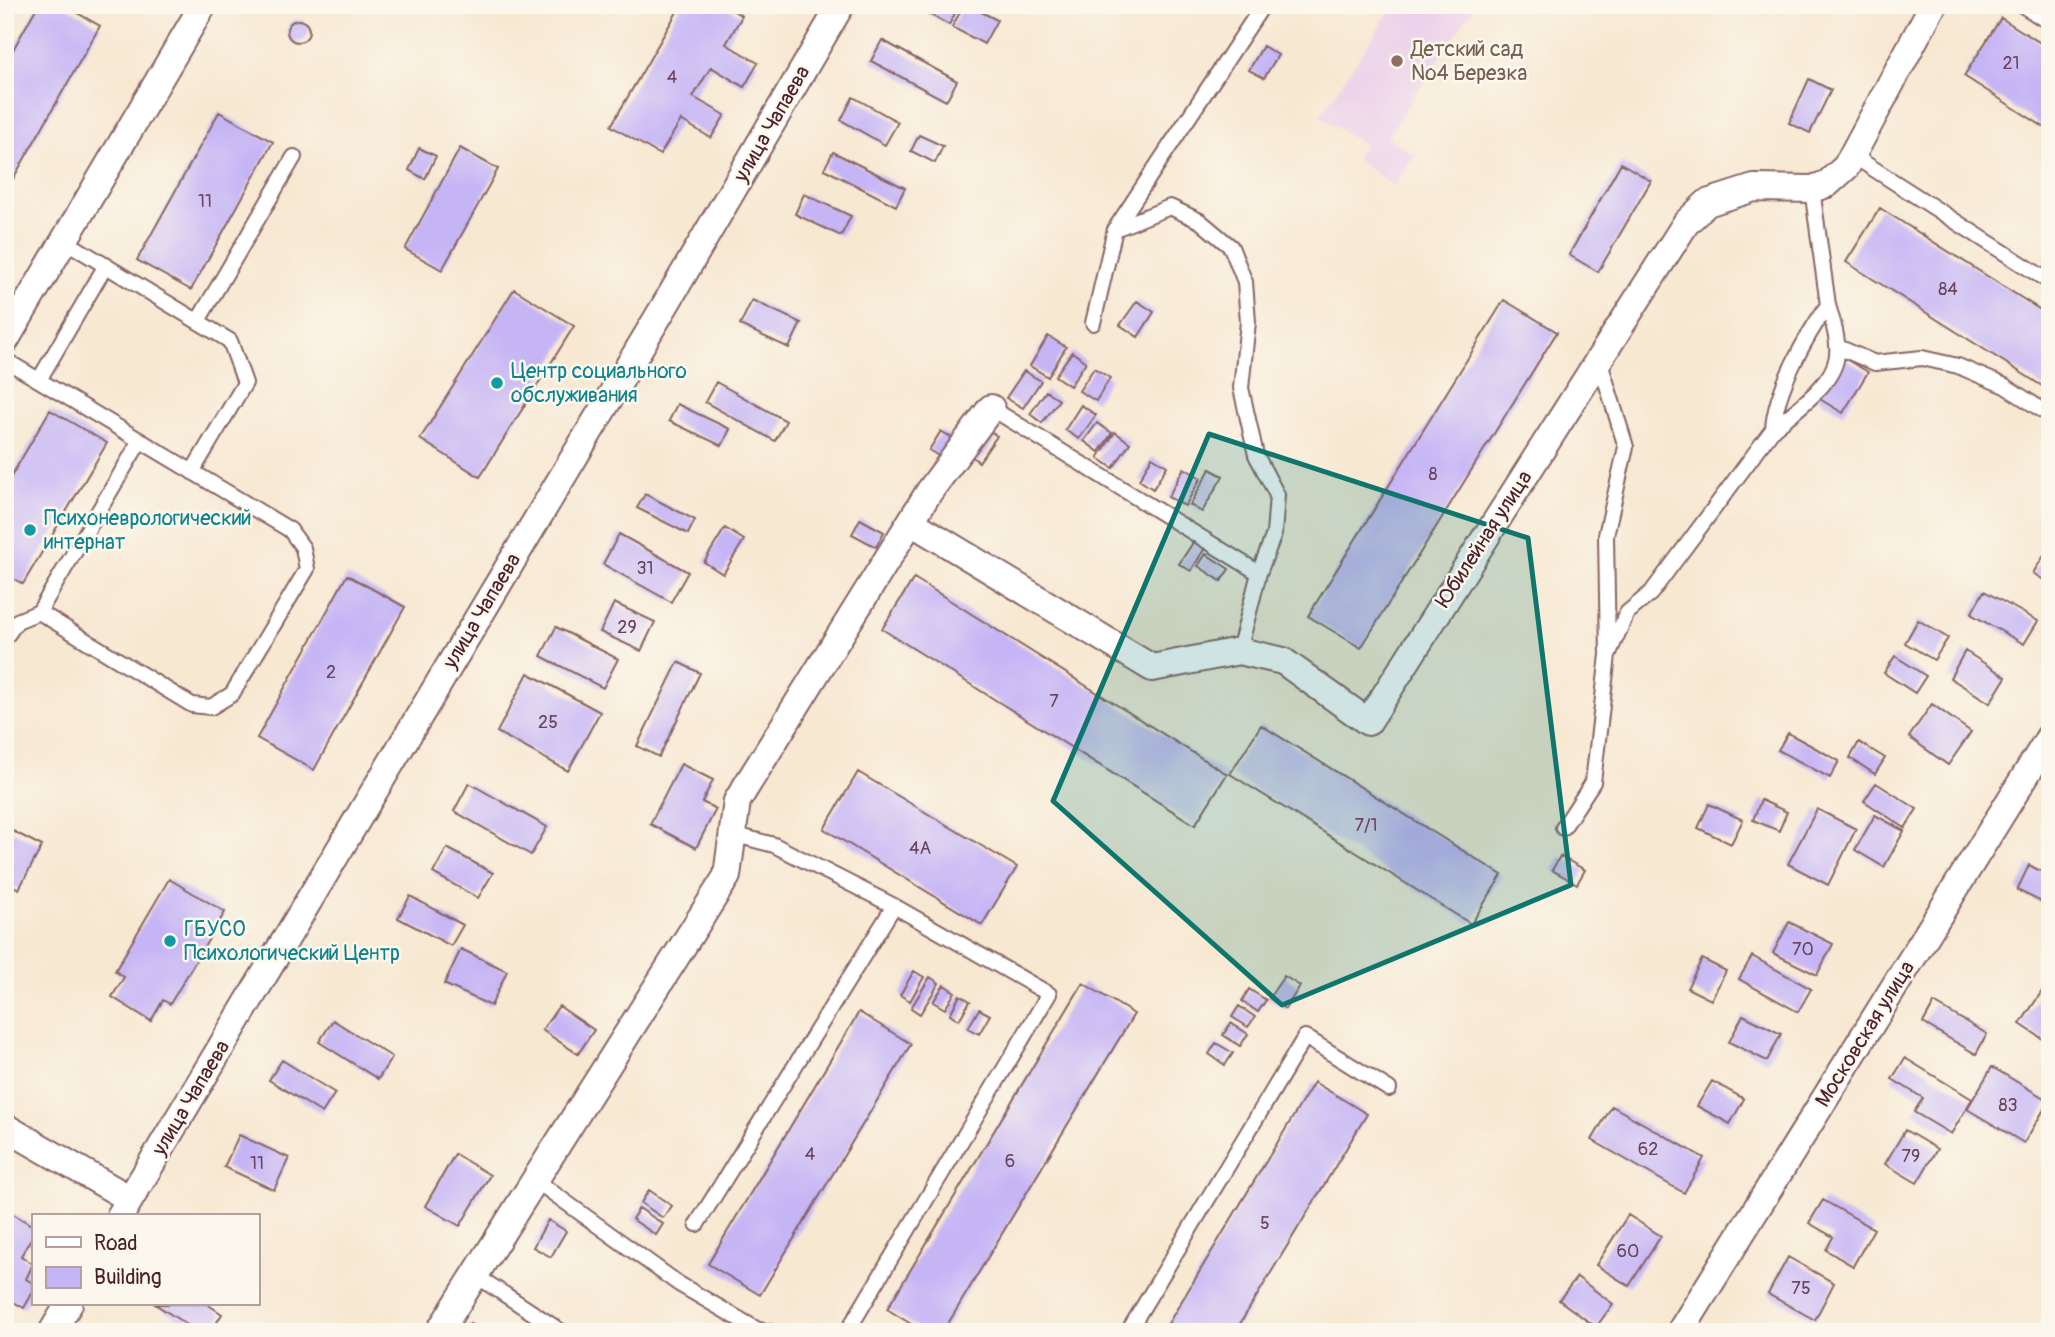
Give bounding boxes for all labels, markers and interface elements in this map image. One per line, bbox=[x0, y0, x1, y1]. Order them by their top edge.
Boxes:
place label: Детский сад №4 Березка bbox=[1410, 36, 1527, 87]
house number: 21 bbox=[2002, 52, 2020, 75]
marker: Детский сад №4 Березка bbox=[1389, 53, 1405, 69]
street label: улица Чапаева bbox=[727, 61, 816, 188]
house number: 4 bbox=[667, 66, 678, 89]
house number: 11 bbox=[198, 190, 212, 213]
house number: 84 bbox=[1938, 278, 1958, 301]
place label: Центр социального обслуживания bbox=[511, 358, 687, 409]
marker: Центр социального обслуживания bbox=[489, 375, 505, 391]
house number: 8 bbox=[1428, 463, 1438, 486]
street label: Юбилейная улица bbox=[1430, 465, 1538, 613]
place label: Психоневрологический интернат bbox=[44, 505, 251, 556]
marker: Психоневрологический интернат bbox=[22, 522, 38, 538]
street label: улица Чапаева bbox=[436, 548, 527, 675]
house number: 31 bbox=[636, 557, 654, 580]
house number: 29 bbox=[617, 616, 637, 639]
house number: 2 bbox=[326, 661, 336, 684]
house number: 7 bbox=[1049, 690, 1059, 713]
house number: 25 bbox=[538, 711, 558, 734]
house number: 7/1 bbox=[1354, 814, 1378, 837]
house number: 4А bbox=[909, 837, 931, 860]
place label: ГБУСО Психологический Центр bbox=[184, 916, 400, 967]
marker: ГБУСО Психологический Центр bbox=[162, 933, 178, 949]
house number: 70 bbox=[1792, 938, 1814, 961]
street label: Московская улица bbox=[1809, 956, 1921, 1112]
street label: улица Чапаева bbox=[145, 1035, 236, 1162]
house number: 83 bbox=[1998, 1094, 2018, 1117]
house number: 62 bbox=[1638, 1138, 1658, 1161]
house number: 4 bbox=[805, 1143, 816, 1166]
house number: 79 bbox=[1902, 1145, 1920, 1168]
house number: 6 bbox=[1005, 1150, 1015, 1173]
house number: 11 bbox=[250, 1152, 264, 1175]
house number: 5 bbox=[1260, 1212, 1270, 1235]
legend bbox=[32, 1214, 259, 1306]
text: Road bbox=[94, 1230, 138, 1257]
house number: 60 bbox=[1617, 1240, 1639, 1263]
text: Building bbox=[94, 1264, 161, 1291]
house number: 75 bbox=[1791, 1277, 1811, 1300]

